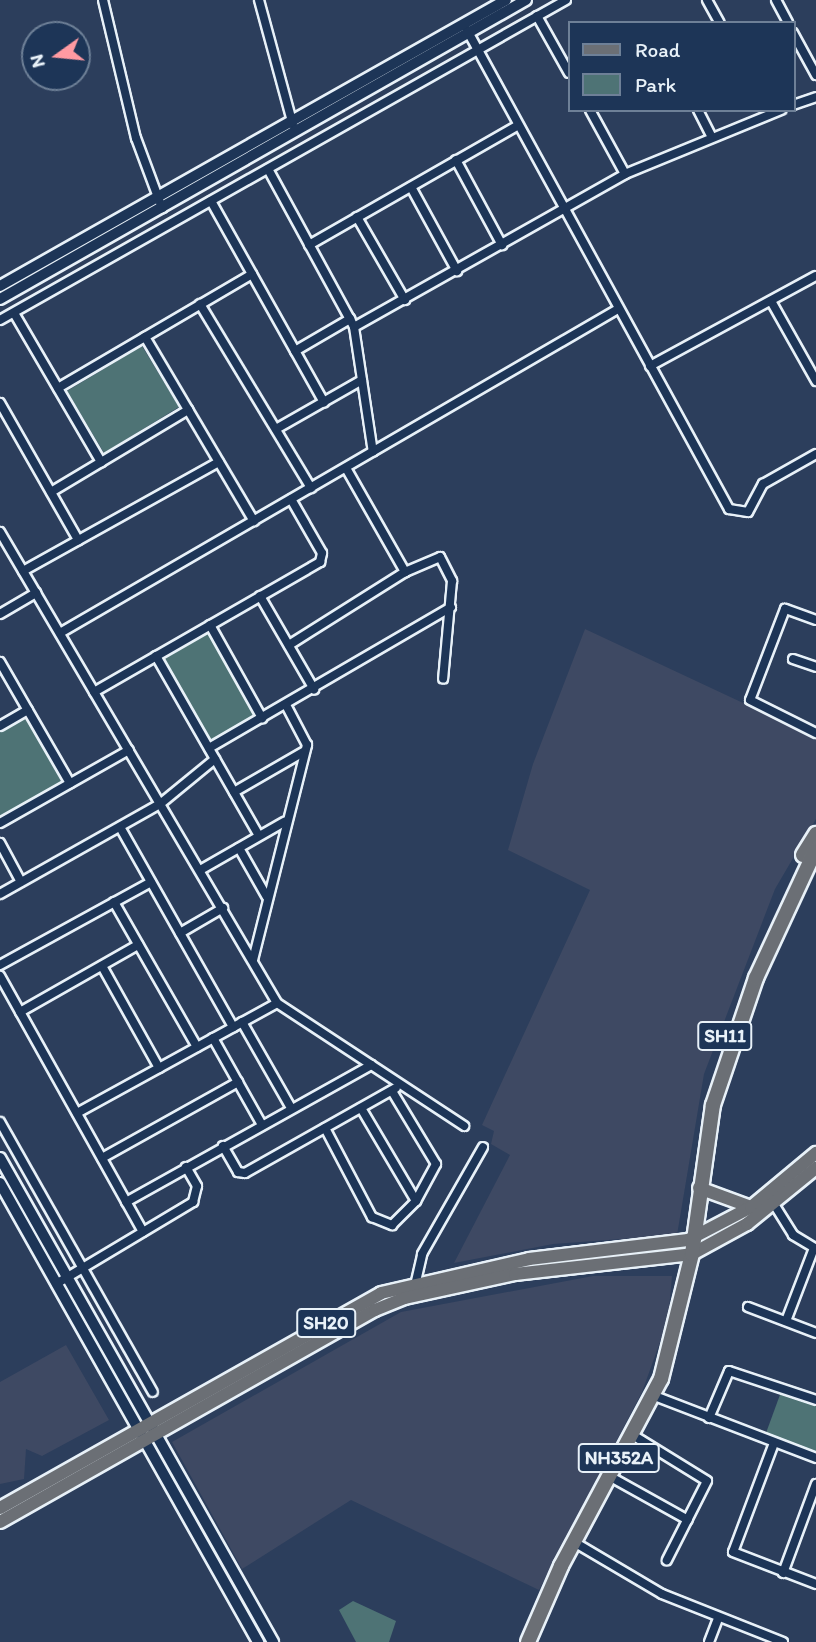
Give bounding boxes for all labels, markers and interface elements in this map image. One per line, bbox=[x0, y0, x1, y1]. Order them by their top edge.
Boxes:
north arrow bbox=[21, 21, 91, 91]
legend bbox=[568, 21, 795, 112]
text: Road bbox=[635, 37, 680, 62]
text: N bbox=[24, 52, 50, 70]
text: Park bbox=[635, 72, 676, 97]
road number: SH11 bbox=[697, 1020, 753, 1052]
road number: SH20 bbox=[294, 1308, 358, 1338]
road number: NH352A bbox=[577, 1442, 661, 1474]

